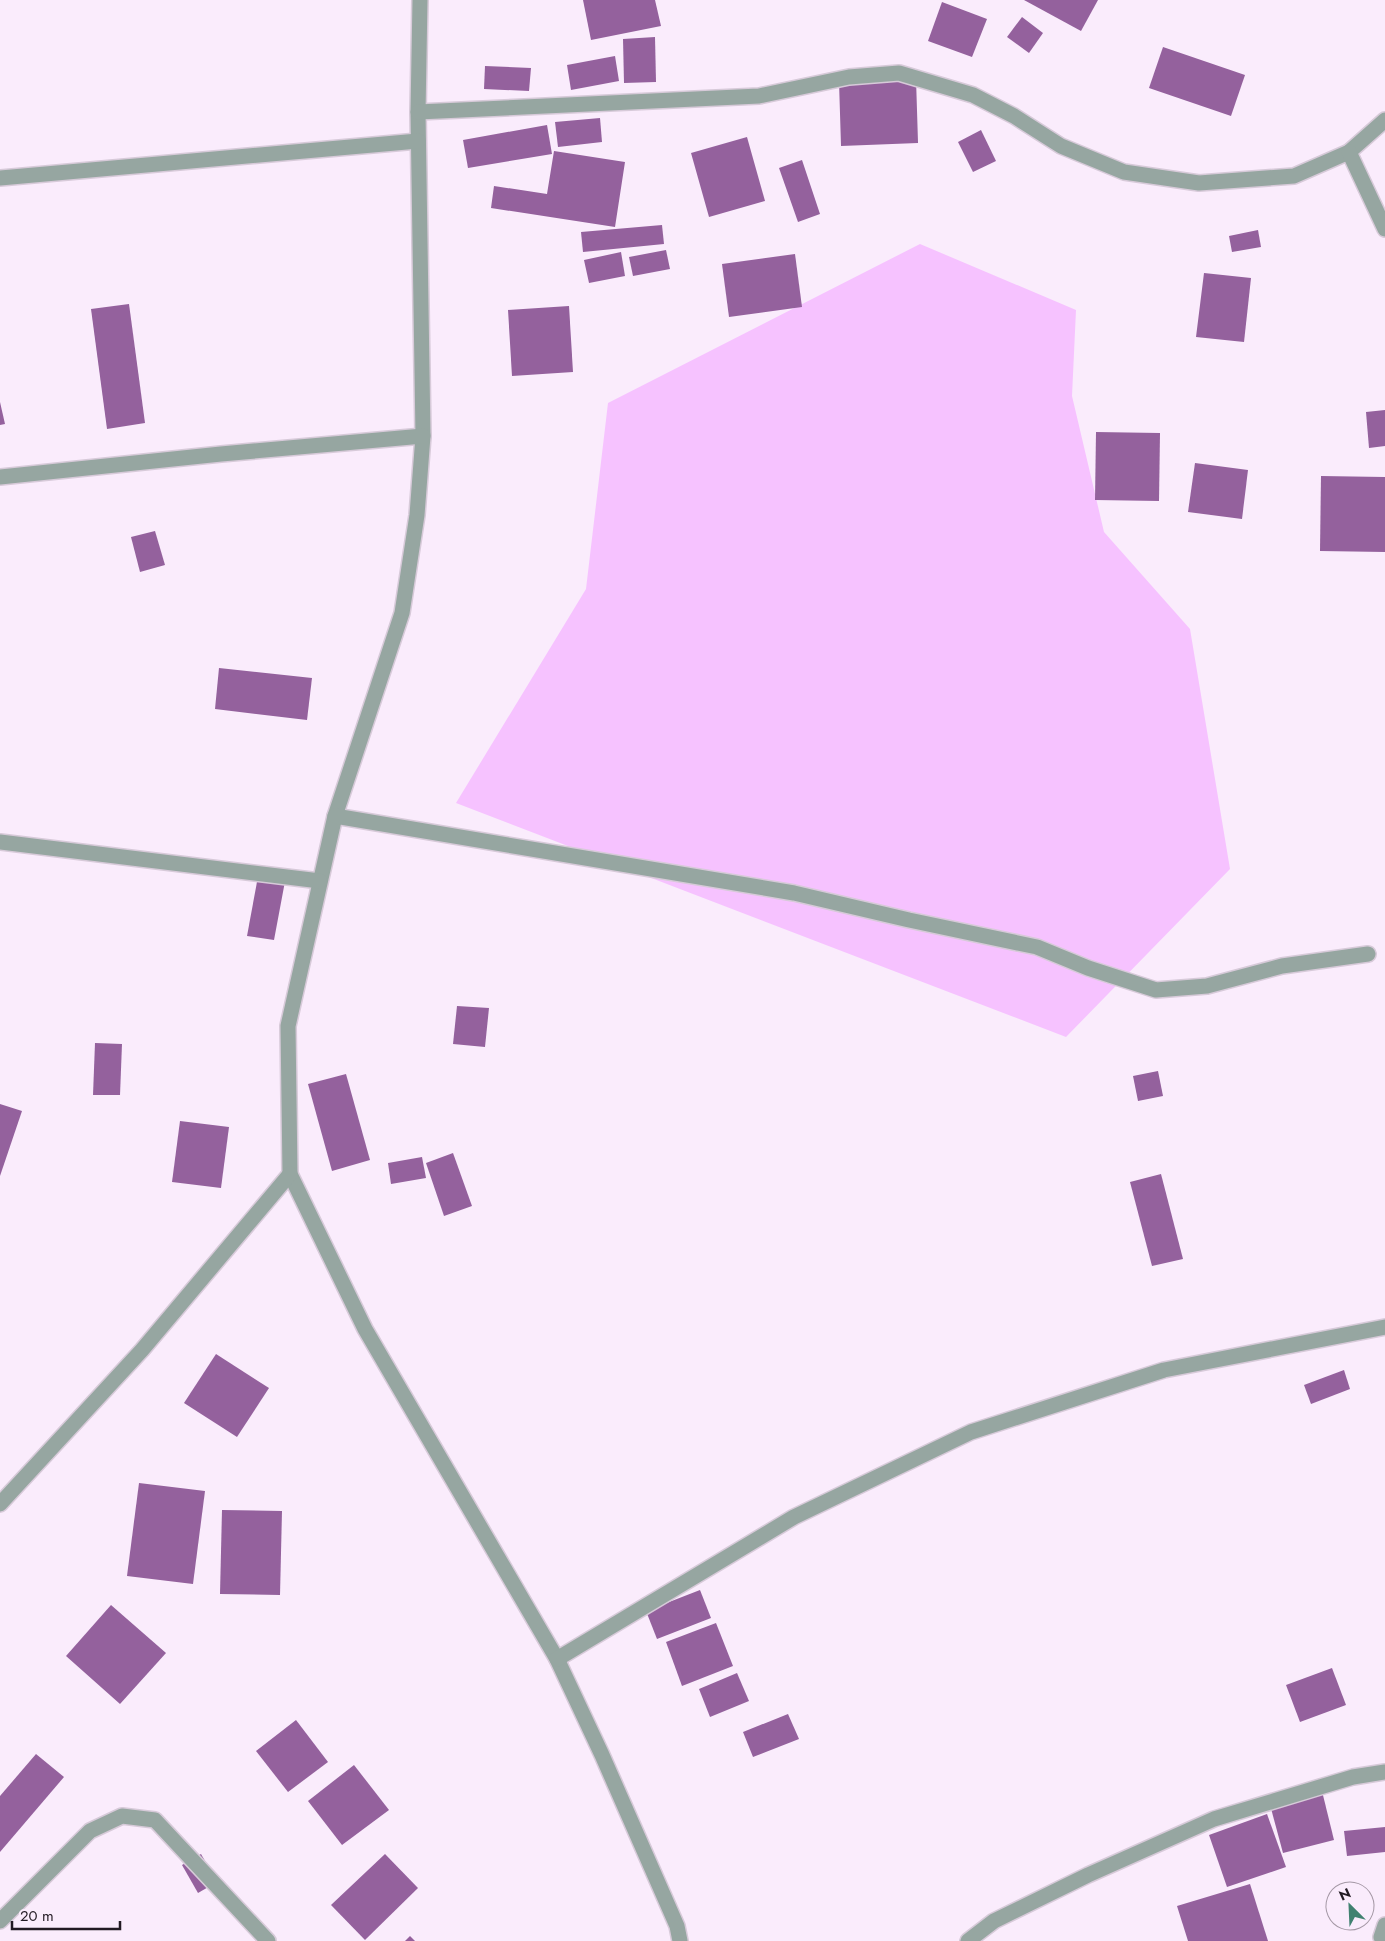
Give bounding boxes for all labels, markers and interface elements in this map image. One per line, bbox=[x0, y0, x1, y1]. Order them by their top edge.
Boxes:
north arrow bbox=[1325, 1881, 1375, 1931]
text: N bbox=[1336, 1883, 1354, 1906]
scale bar bbox=[12, 1898, 120, 1930]
text: 20 m bbox=[20, 1905, 54, 1927]

